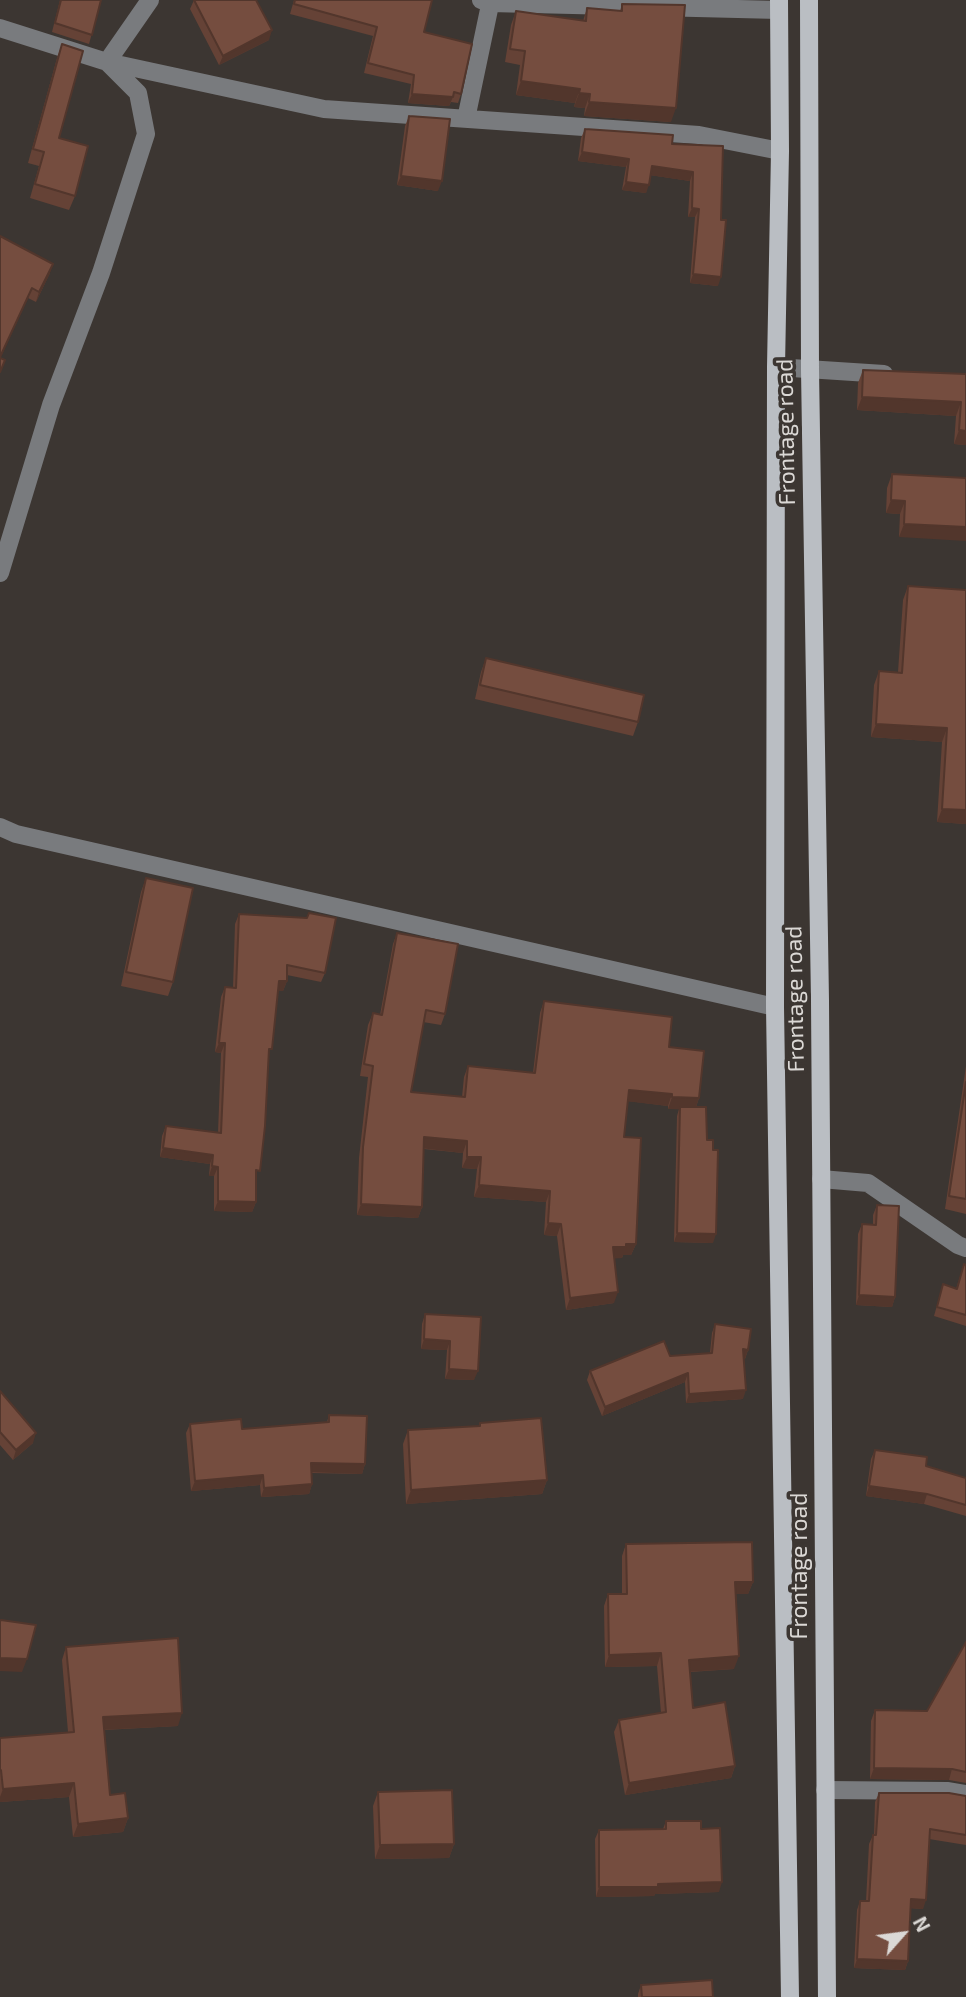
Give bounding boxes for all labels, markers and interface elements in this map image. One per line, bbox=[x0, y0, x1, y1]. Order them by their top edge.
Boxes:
street label: Frontage road bbox=[771, 358, 801, 506]
street label: Frontage road bbox=[780, 925, 810, 1073]
street label: Frontage road bbox=[785, 1493, 813, 1639]
north arrow bbox=[868, 1899, 938, 1969]
text: N bbox=[909, 1912, 935, 1935]

